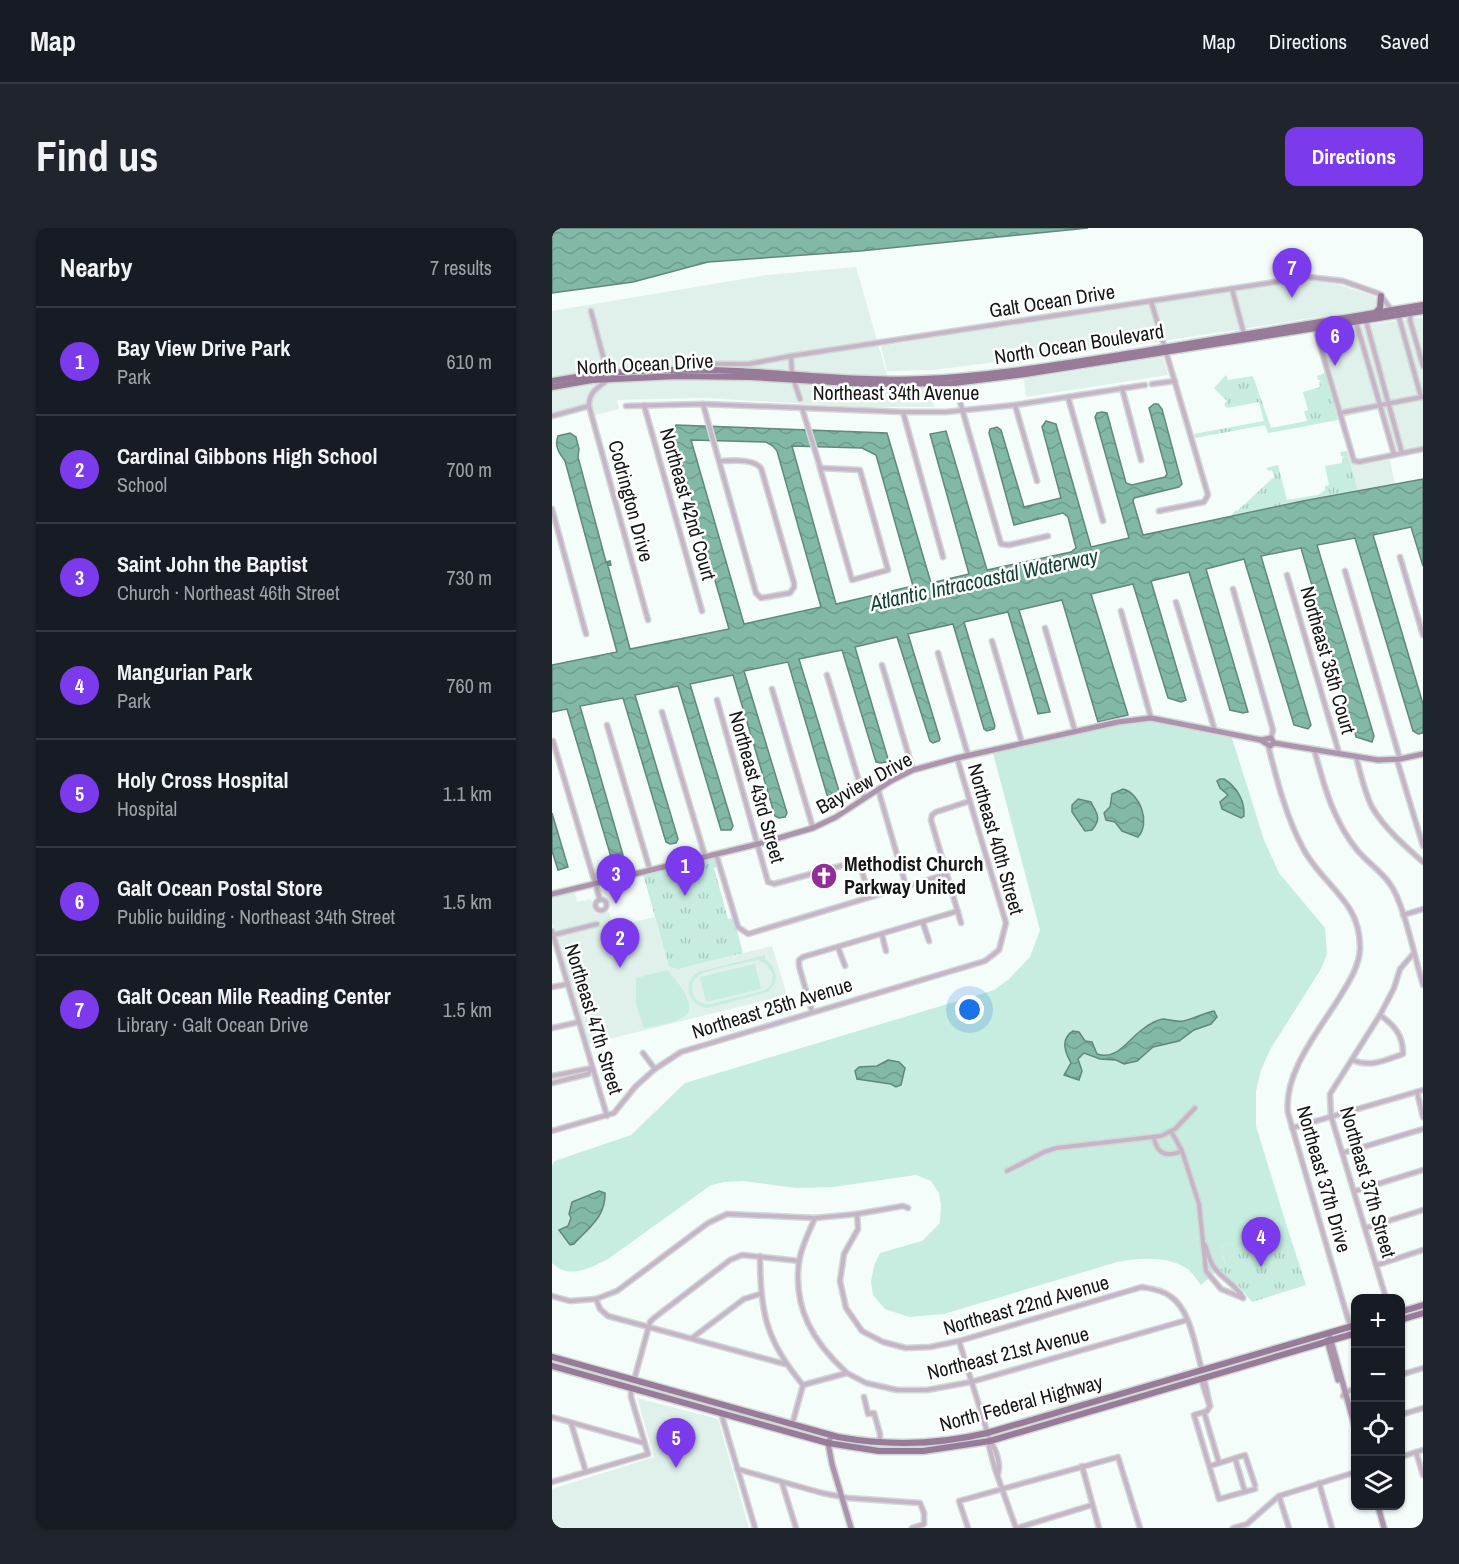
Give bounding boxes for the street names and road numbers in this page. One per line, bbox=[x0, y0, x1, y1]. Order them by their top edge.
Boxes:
street label: Galt Ocean Drive bbox=[987, 277, 1117, 324]
street label: North Ocean Boulevard bbox=[992, 317, 1166, 370]
street label: North Ocean Drive bbox=[576, 346, 714, 381]
street label: Northeast 34th Avenue bbox=[813, 379, 979, 406]
street label: Northeast 42nd Court bbox=[654, 425, 723, 583]
street label: Codrington Drive bbox=[602, 437, 661, 565]
street label: Northeast 35th Court bbox=[1295, 583, 1363, 737]
street label: Northeast 43rd Street bbox=[723, 708, 792, 866]
street label: Bayview Drive bbox=[811, 745, 917, 820]
street label: Northeast 40th Street bbox=[962, 760, 1031, 918]
street label: Northeast 47th Street bbox=[559, 940, 630, 1098]
street label: Northeast 25th Avenue bbox=[688, 970, 855, 1045]
street label: Northeast 37th Drive bbox=[1291, 1102, 1358, 1255]
street label: Northeast 37th Street bbox=[1334, 1103, 1403, 1261]
street label: Northeast 22nd Avenue bbox=[940, 1268, 1112, 1341]
street label: Northeast 21st Avenue bbox=[924, 1319, 1092, 1386]
street label: North Federal Highway bbox=[936, 1368, 1106, 1437]

